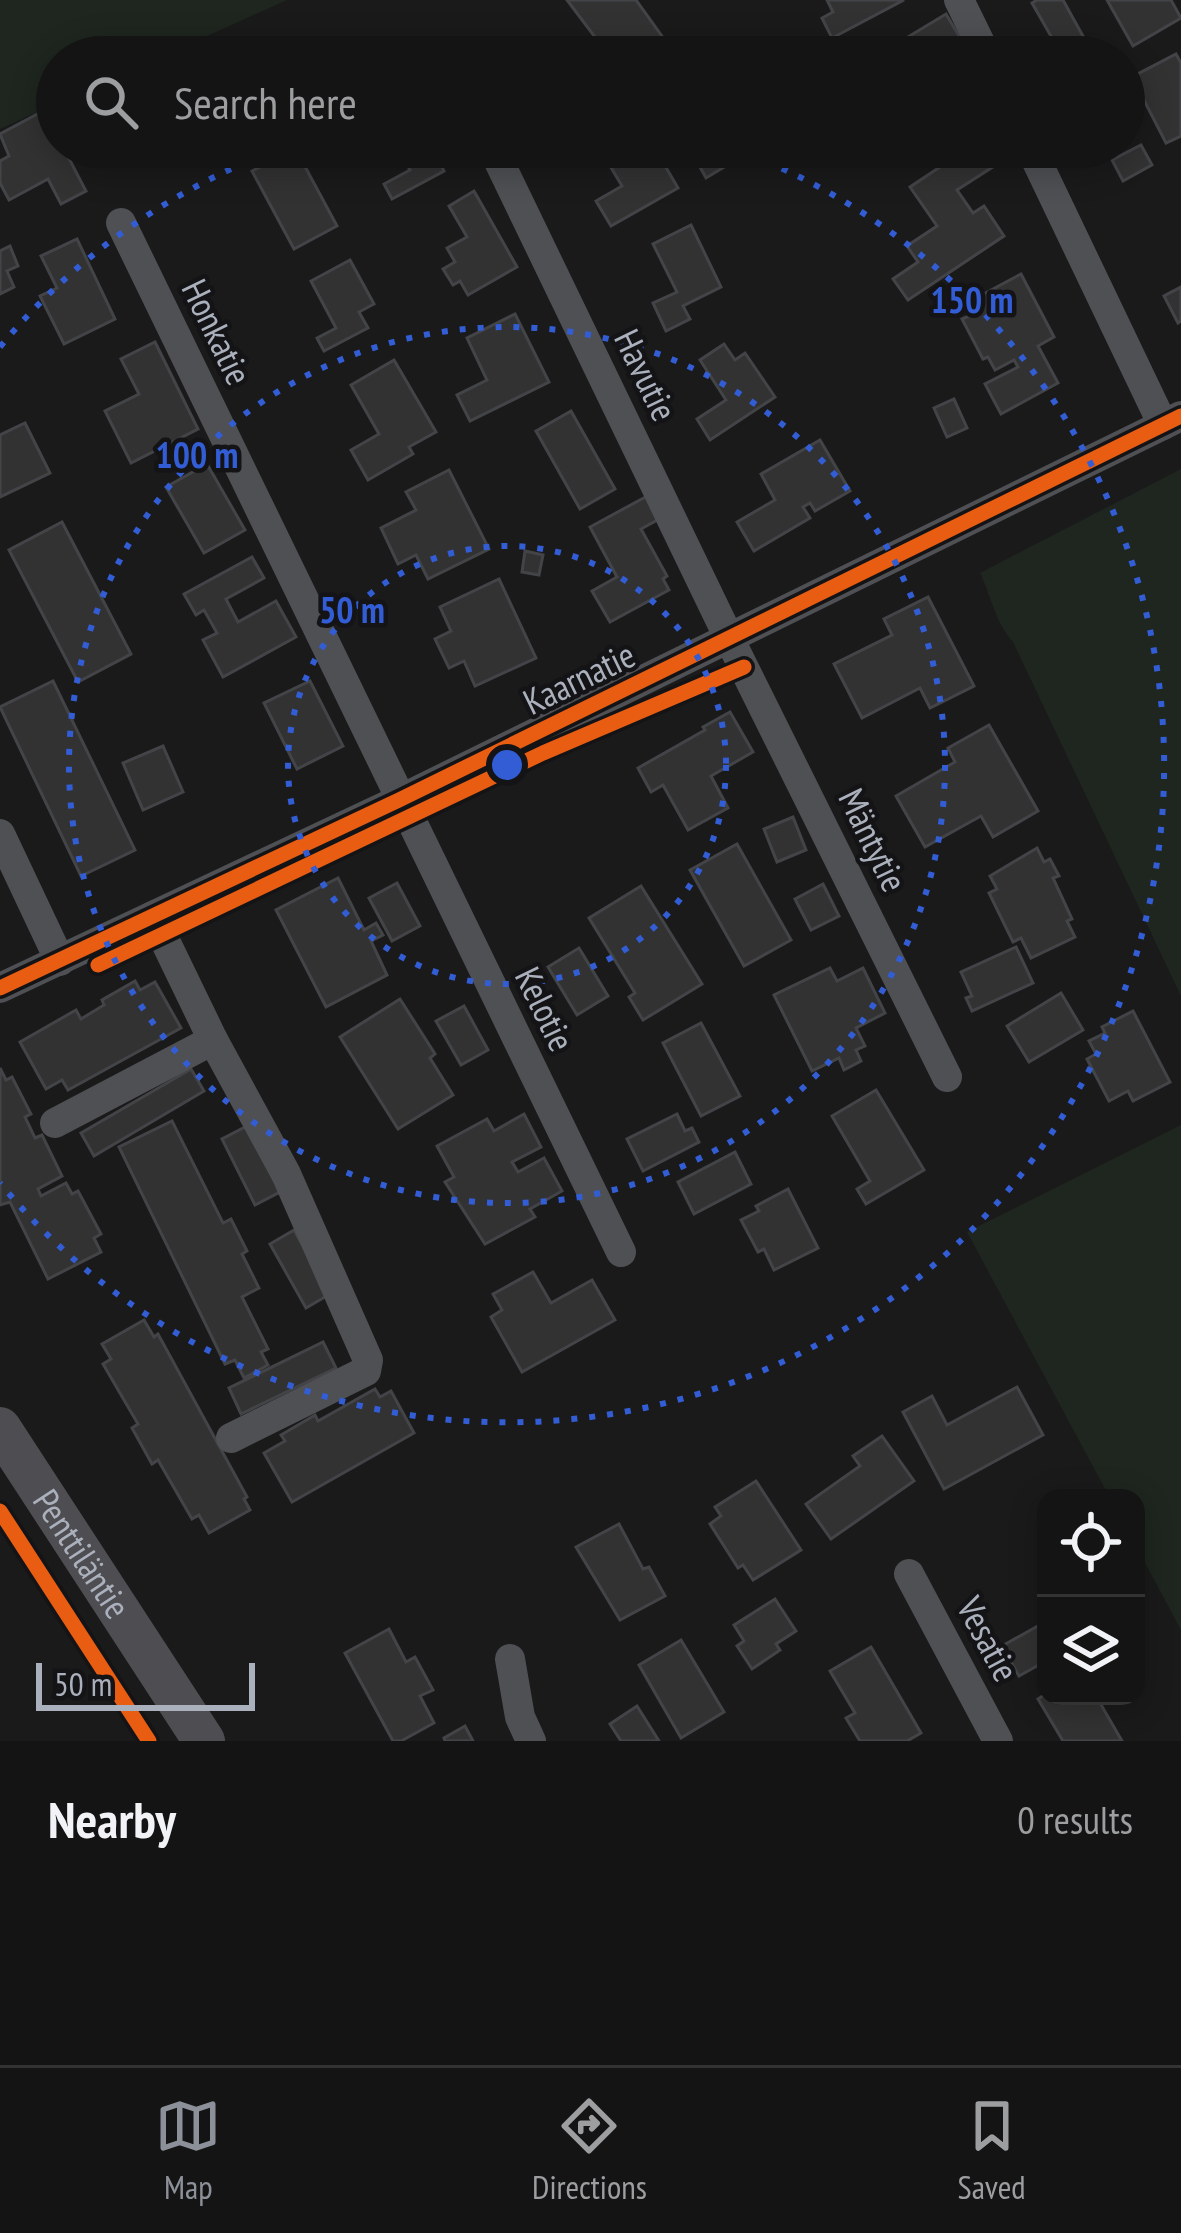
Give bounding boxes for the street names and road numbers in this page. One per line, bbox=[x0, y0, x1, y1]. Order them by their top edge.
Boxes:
street label: Honkatie bbox=[172, 271, 263, 392]
street label: Havutie bbox=[604, 321, 689, 428]
street label: Kaarnatie bbox=[515, 630, 642, 725]
street label: Mäntytie bbox=[828, 781, 918, 899]
street label: Kelotie bbox=[505, 959, 586, 1059]
street label: Penttiläntie bbox=[23, 1480, 142, 1627]
street label: Vesatie bbox=[946, 1588, 1030, 1689]

